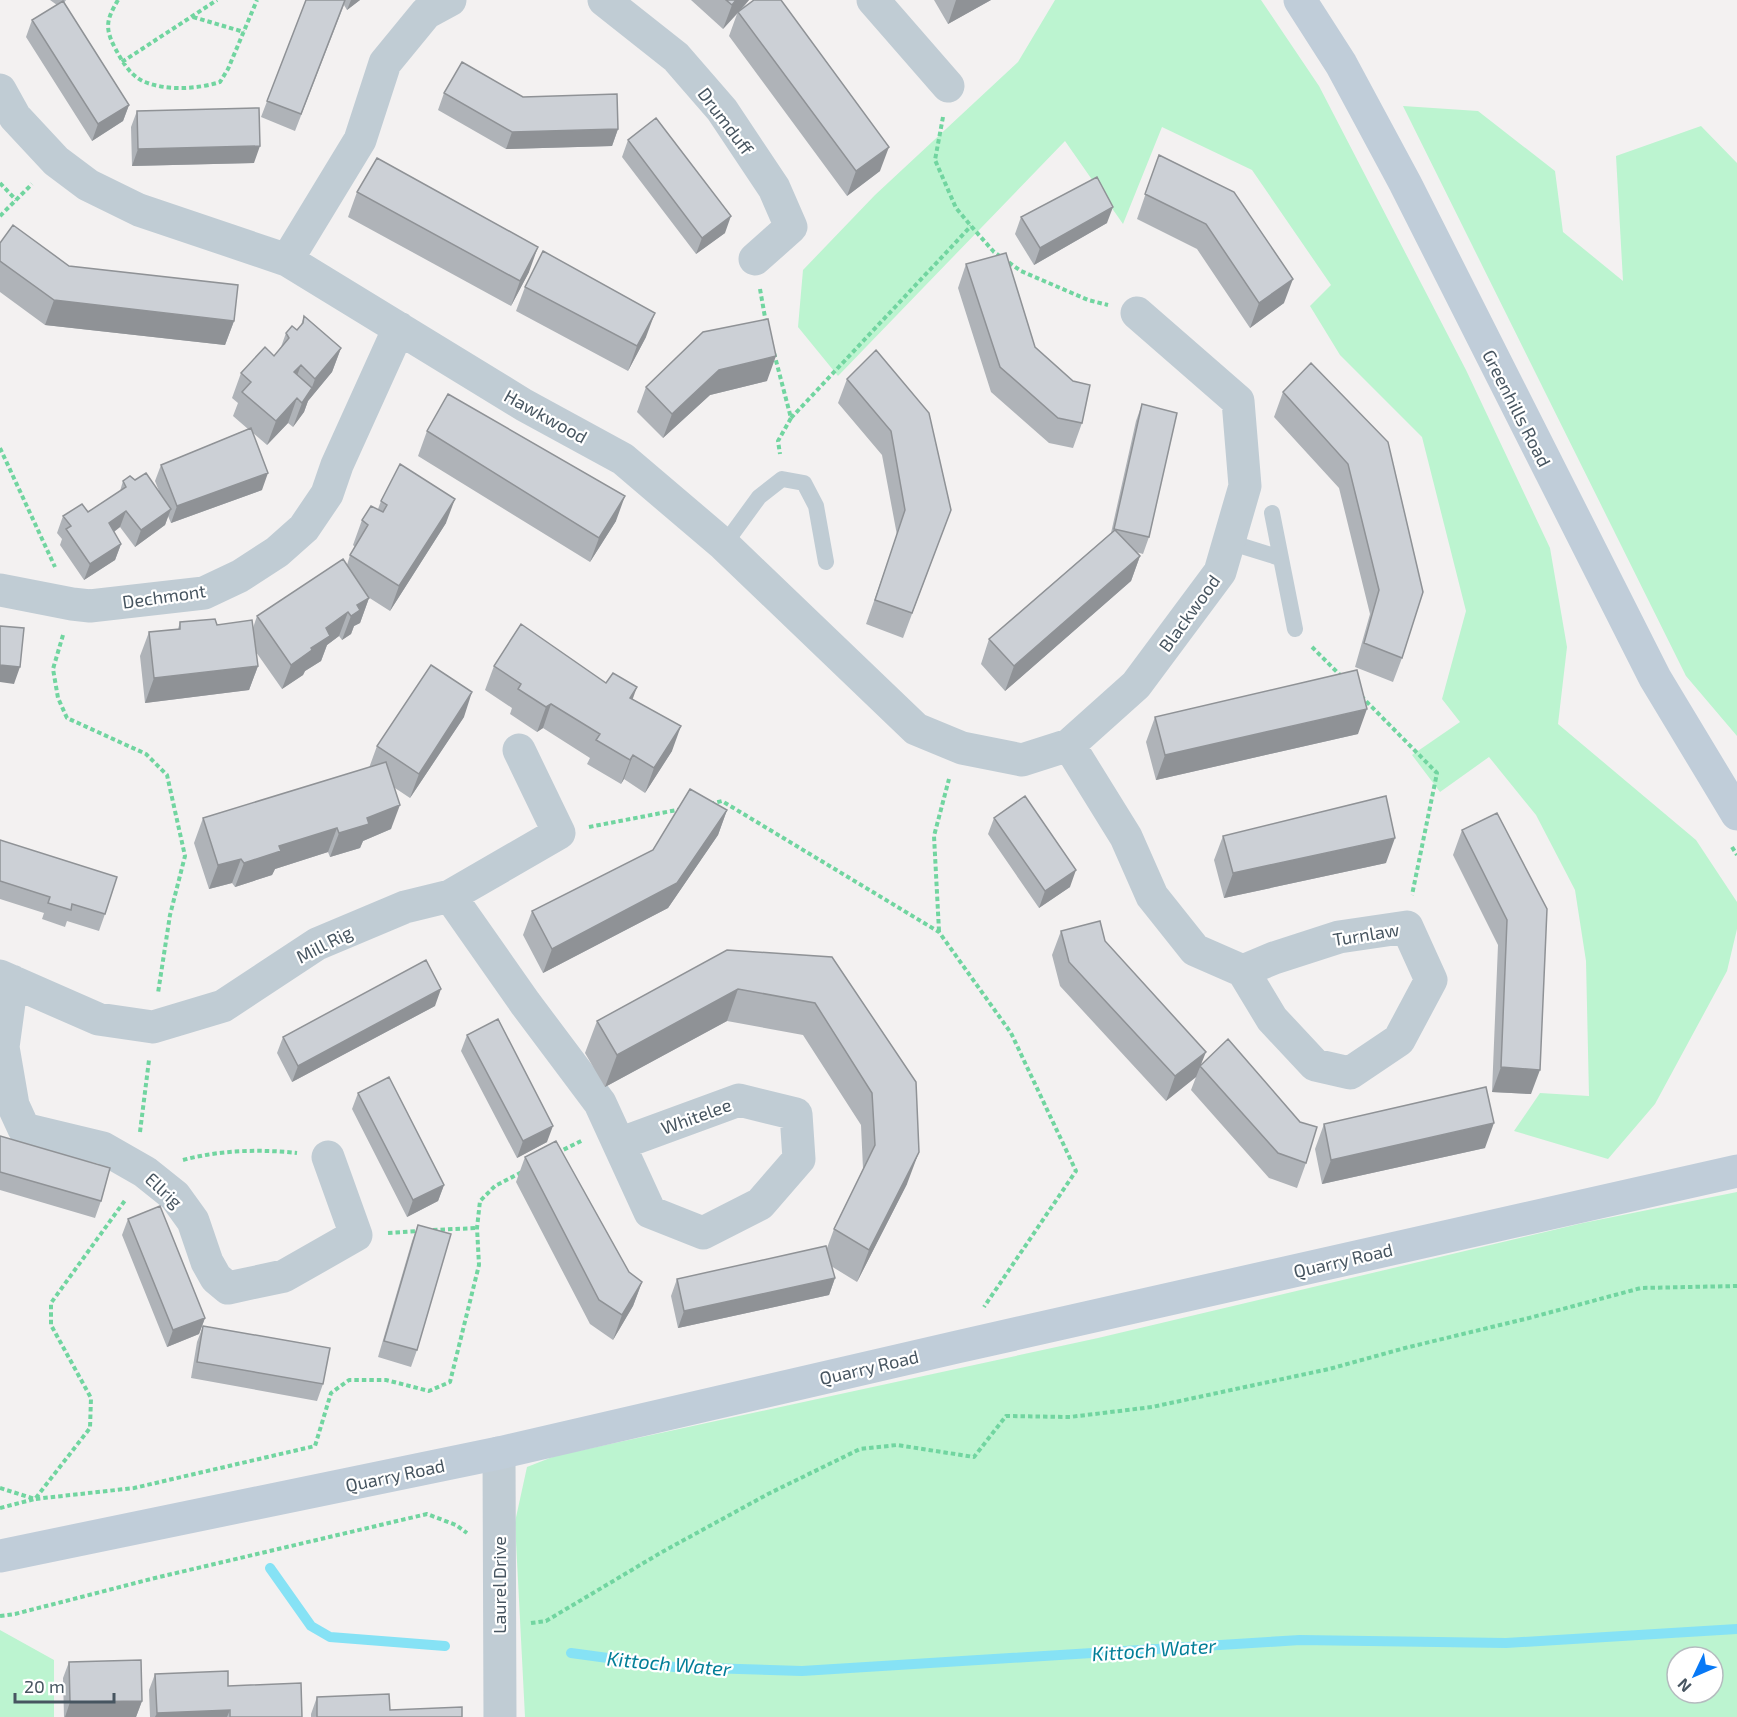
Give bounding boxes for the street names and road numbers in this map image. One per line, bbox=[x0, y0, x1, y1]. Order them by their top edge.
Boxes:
street label: Drumduff bbox=[694, 83, 759, 160]
street label: Greenhills Road bbox=[1478, 346, 1556, 470]
street label: Hawkwood bbox=[501, 384, 591, 448]
street label: Blackwood bbox=[1154, 570, 1224, 656]
street label: Dechmont bbox=[121, 579, 207, 613]
street label: Turnlaw bbox=[1331, 918, 1401, 950]
street label: Mill Rig bbox=[292, 921, 356, 967]
street label: Whitelee bbox=[658, 1093, 734, 1139]
street label: Ellrig bbox=[141, 1167, 187, 1213]
street label: Quarry Road bbox=[1291, 1238, 1395, 1282]
street label: Quarry Road bbox=[817, 1345, 921, 1389]
street label: Quarry Road bbox=[343, 1454, 447, 1496]
street label: Laurel Drive bbox=[488, 1536, 510, 1634]

